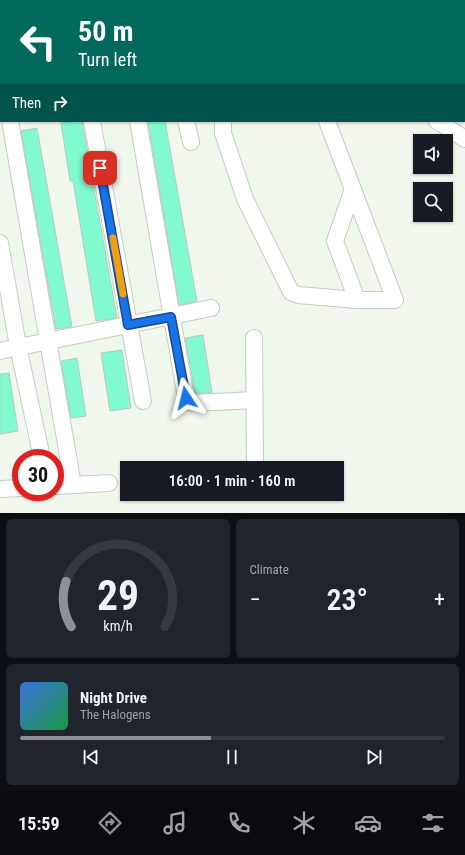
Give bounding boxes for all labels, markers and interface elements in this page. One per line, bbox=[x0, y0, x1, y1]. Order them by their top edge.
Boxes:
text: 50 m bbox=[78, 15, 134, 48]
icon: left bbox=[12, 16, 64, 68]
text: Turn left bbox=[78, 49, 137, 70]
icon: right bbox=[49, 92, 71, 114]
text: Then bbox=[12, 94, 41, 112]
map controls bbox=[413, 134, 453, 222]
button: sound bbox=[413, 134, 453, 174]
pin bbox=[83, 151, 117, 185]
icon: arrive bbox=[89, 157, 111, 179]
button: search bbox=[413, 182, 453, 222]
position arrow bbox=[165, 377, 207, 419]
speed limit sign: 30 bbox=[12, 449, 64, 501]
text: 16:00 · 1 min · 160 m bbox=[169, 472, 295, 490]
text: Climate bbox=[250, 562, 289, 577]
text: 29 bbox=[97, 570, 139, 619]
text: 23° bbox=[326, 582, 368, 617]
text: − bbox=[250, 587, 261, 612]
text: + bbox=[434, 587, 445, 612]
text: km/h bbox=[103, 617, 132, 633]
text: Night Drive bbox=[80, 689, 147, 707]
text: The Halogens bbox=[80, 707, 151, 722]
icon: previous bbox=[80, 746, 102, 768]
icon: pause bbox=[221, 746, 243, 768]
icon: next bbox=[363, 746, 385, 768]
icon: directions bbox=[96, 809, 124, 837]
icon: music bbox=[161, 809, 189, 837]
icon: phone bbox=[225, 809, 253, 837]
icon: climate bbox=[290, 809, 318, 837]
icon: car bbox=[354, 809, 382, 837]
icon: filters bbox=[419, 809, 447, 837]
text: 15:59 bbox=[18, 813, 60, 834]

